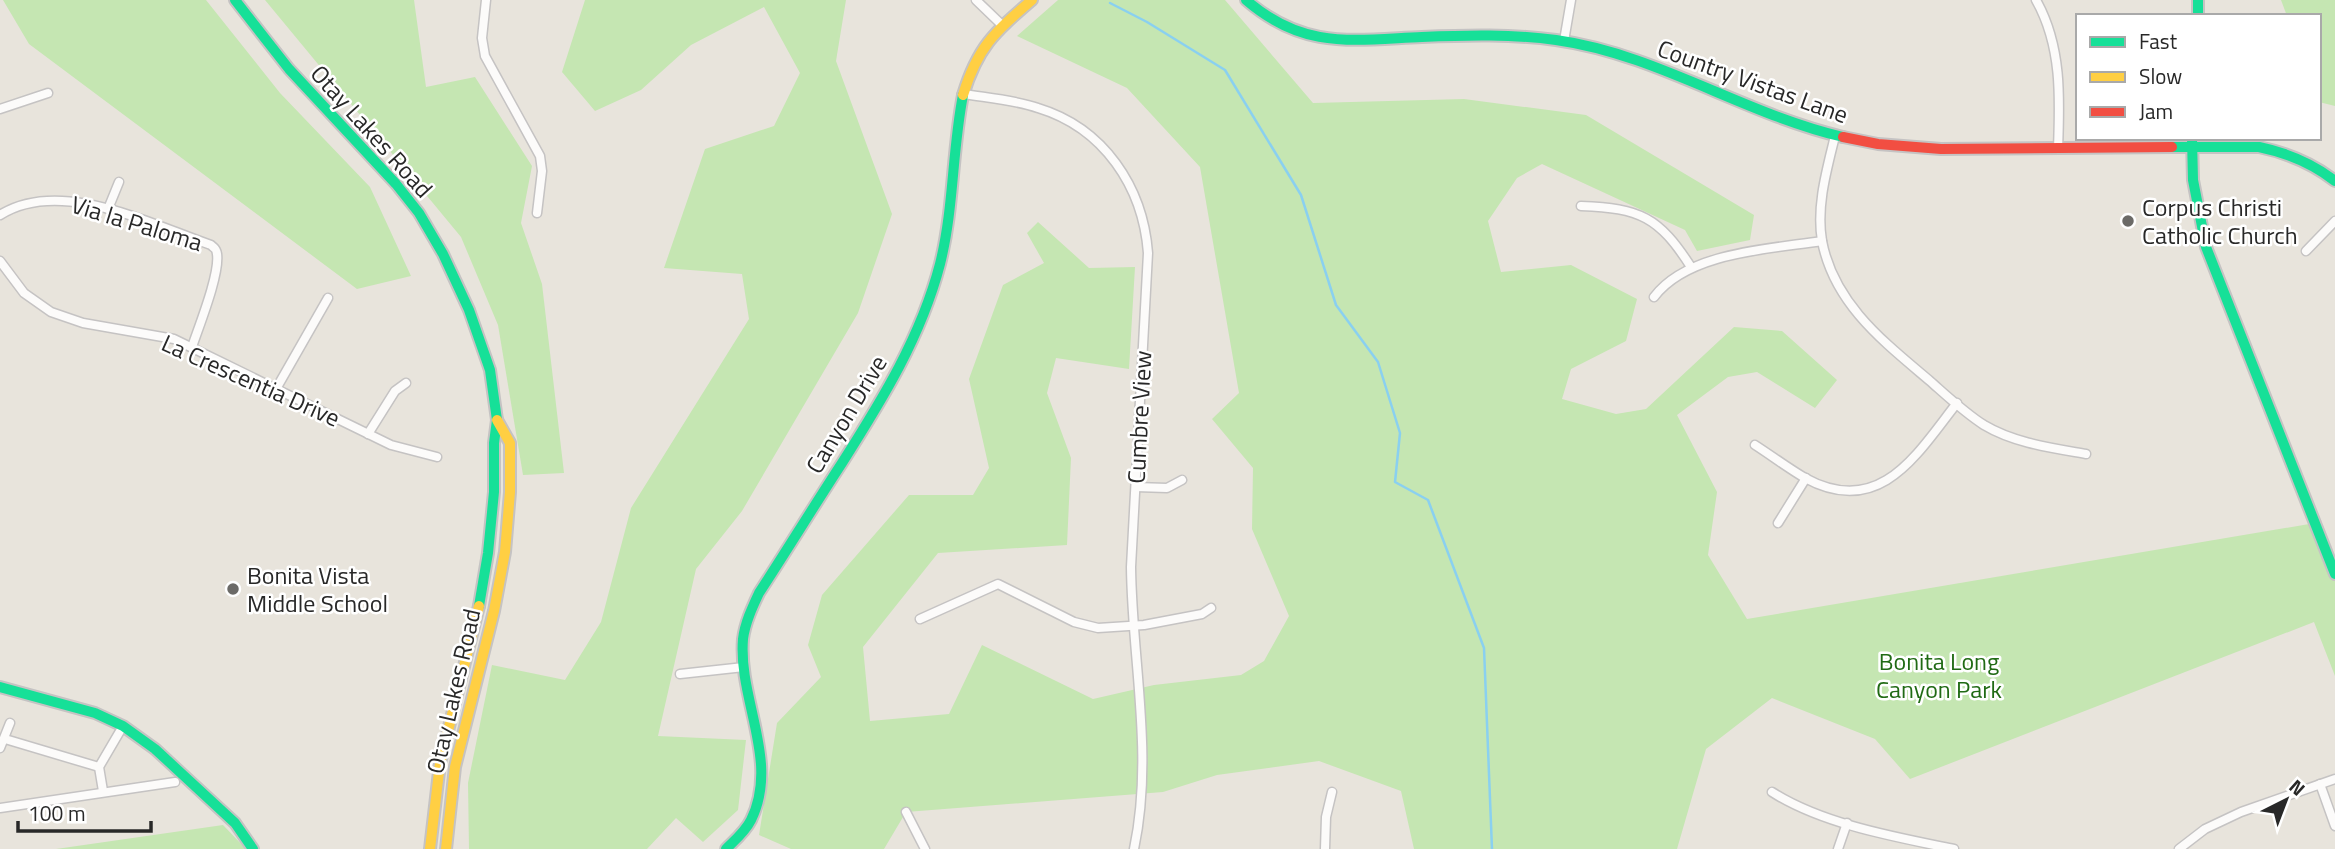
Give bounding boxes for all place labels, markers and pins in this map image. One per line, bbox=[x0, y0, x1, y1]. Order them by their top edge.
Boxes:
place label: Corpus Christi Catholic Church bbox=[2142, 189, 2298, 253]
marker: Corpus Christi Catholic Church bbox=[2120, 213, 2136, 229]
place label: Bonita Vista Middle School bbox=[247, 557, 388, 621]
marker: Bonita Vista Middle School bbox=[225, 581, 241, 597]

